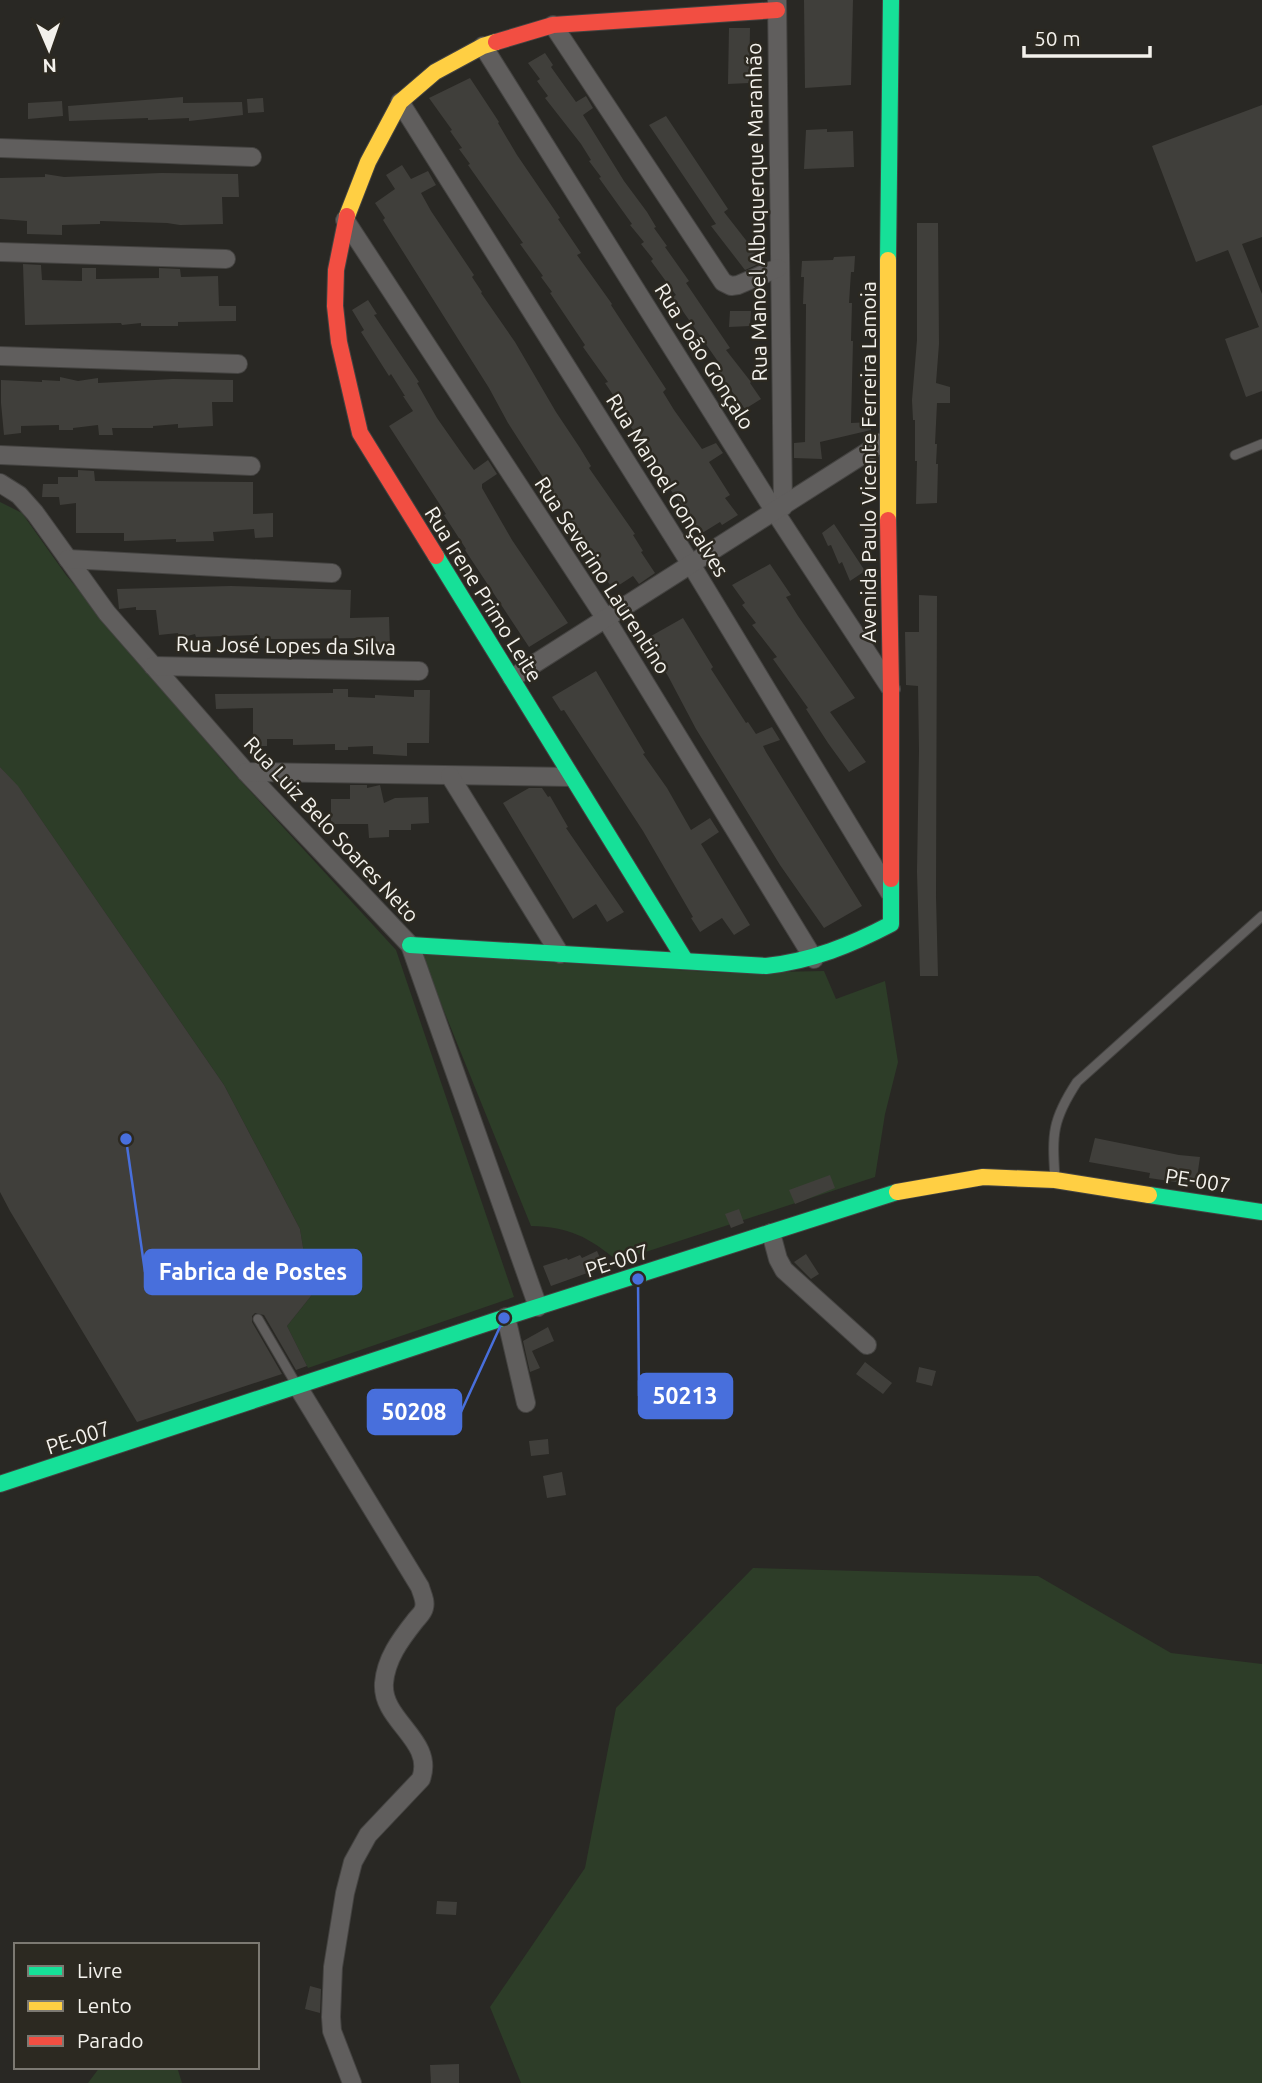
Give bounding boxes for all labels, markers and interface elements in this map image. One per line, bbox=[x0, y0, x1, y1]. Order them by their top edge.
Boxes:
north arrow bbox=[14, 14, 84, 84]
scale bar bbox=[1024, 14, 1150, 58]
text: 50 m bbox=[1034, 26, 1081, 50]
street label: Rua Manoel Albuquerque Maranhão bbox=[741, 42, 771, 382]
text: N bbox=[42, 55, 57, 77]
street label: Rua João Gonçalo bbox=[650, 279, 760, 433]
street label: Avenida Paulo Vicente Ferreira Lamoia bbox=[856, 281, 880, 643]
street label: Rua Manoel Gonçalves bbox=[602, 389, 734, 581]
street label: Rua Severino Laurentino bbox=[530, 472, 676, 678]
street label: Rua Irene Primo Leite bbox=[420, 502, 548, 686]
street label: Rua José Lopes da Silva bbox=[176, 631, 396, 659]
street label: Rua Luiz Belo Soares Neto bbox=[240, 731, 424, 927]
street label: PE-007 bbox=[1164, 1163, 1232, 1197]
street label: PE-007 bbox=[582, 1238, 652, 1282]
callout: Fabrica de Postes bbox=[145, 1250, 361, 1294]
text: Fabrica de Postes bbox=[159, 1259, 347, 1284]
callout: 50213 bbox=[639, 1374, 732, 1418]
text: 50213 bbox=[653, 1383, 717, 1408]
callout: 50208 bbox=[368, 1390, 461, 1434]
text: 50208 bbox=[382, 1399, 446, 1424]
street label: PE-007 bbox=[43, 1415, 113, 1459]
legend bbox=[14, 1943, 259, 2069]
text: Livre bbox=[77, 1958, 123, 1982]
text: Lento bbox=[77, 1993, 132, 2017]
text: Parado bbox=[77, 2028, 143, 2052]

